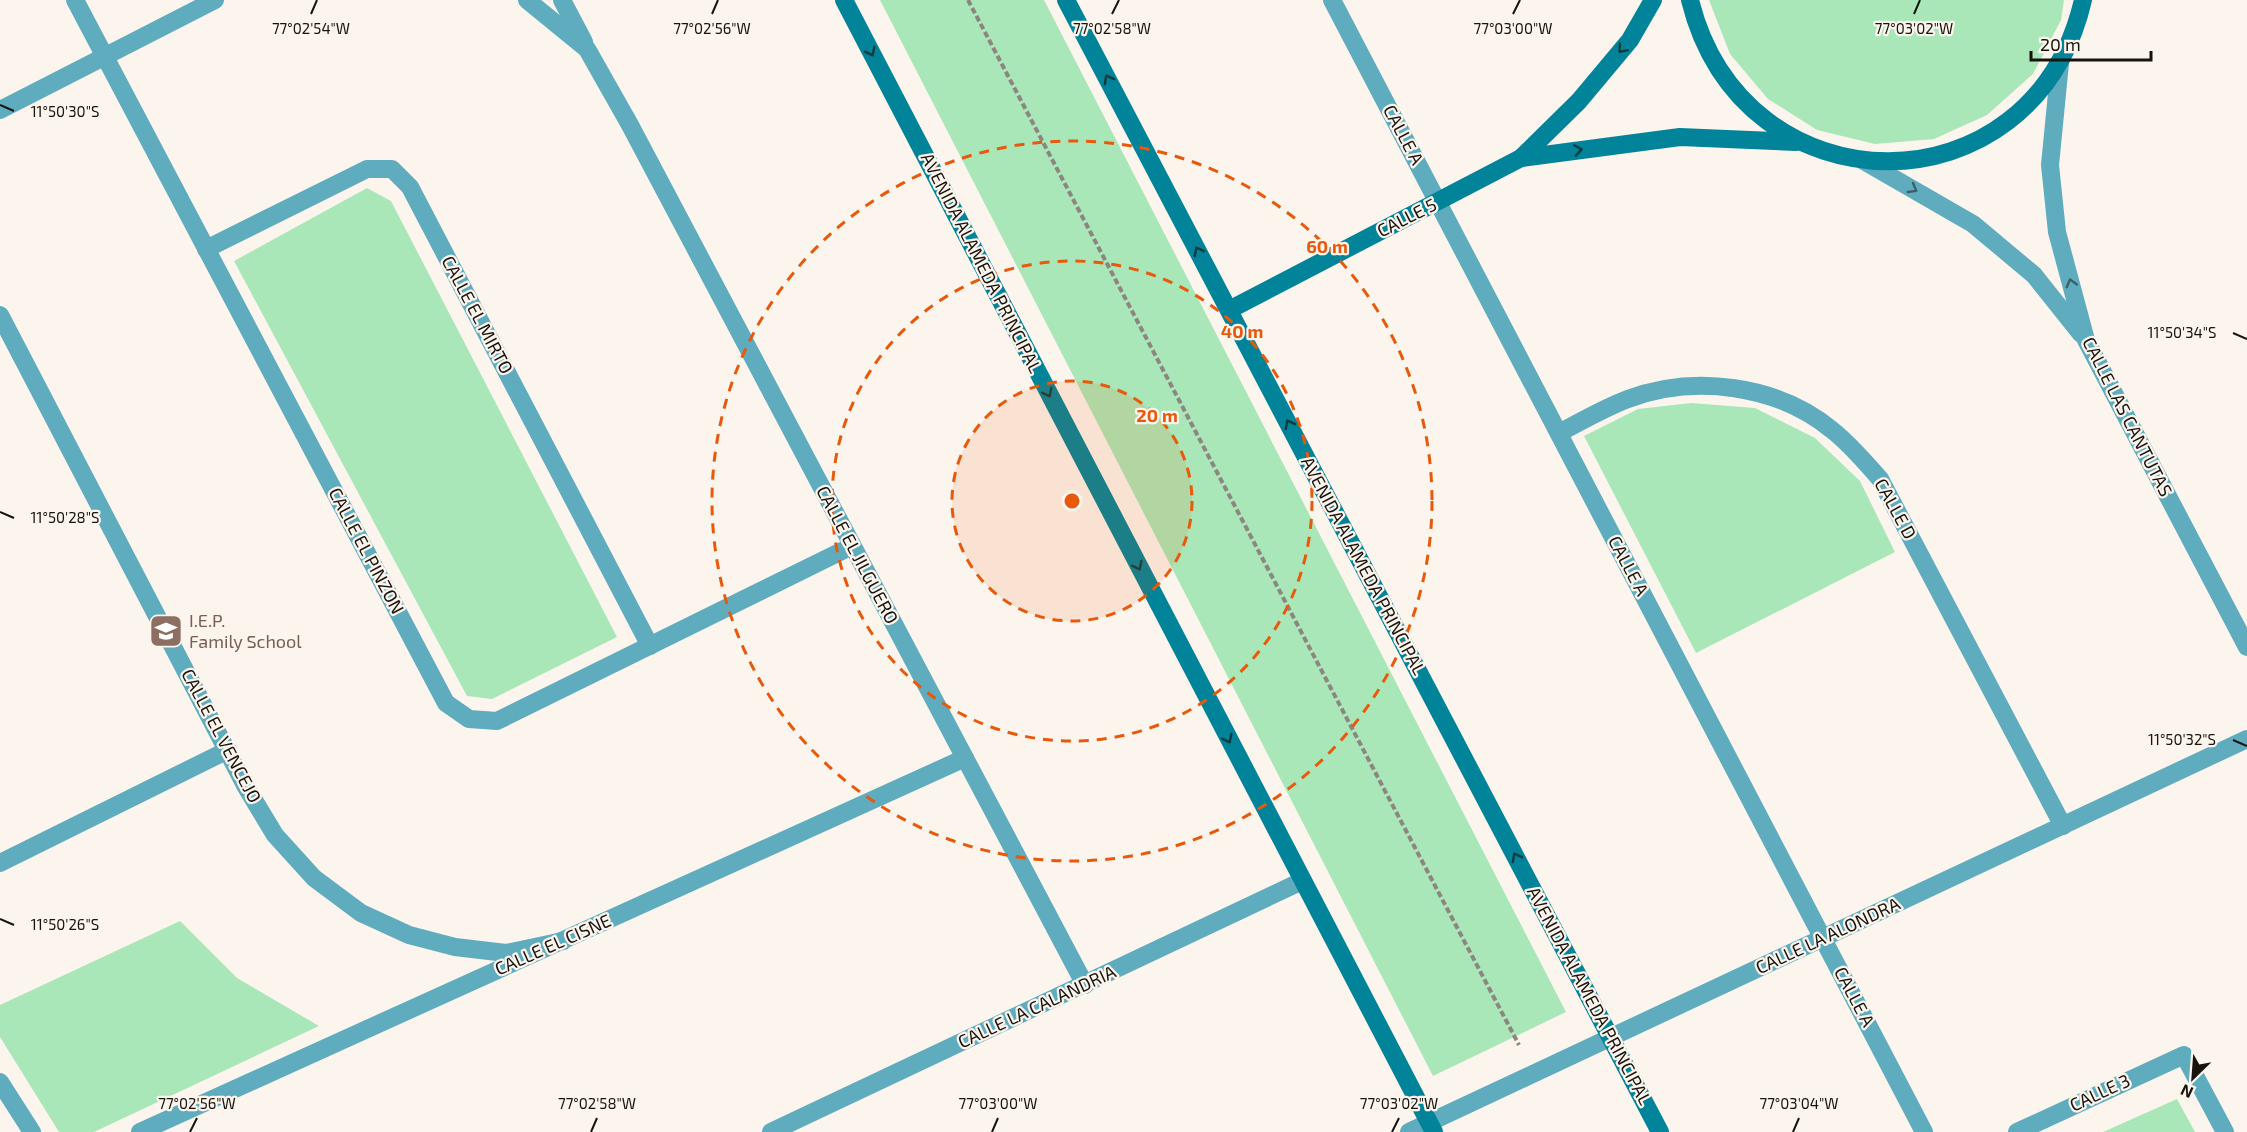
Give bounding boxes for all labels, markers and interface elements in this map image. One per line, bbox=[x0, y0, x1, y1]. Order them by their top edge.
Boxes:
text: 77°02'54"W bbox=[272, 19, 350, 37]
text: 77°02'56"W bbox=[673, 19, 751, 37]
text: 77°02'58"W bbox=[1073, 19, 1151, 37]
text: 77°03'00"W bbox=[1474, 19, 1552, 37]
text: 77°03'02"W bbox=[1875, 19, 1953, 37]
scale bar bbox=[2031, 24, 2151, 62]
text: 20 m bbox=[2040, 33, 2081, 55]
one-way arrow bbox=[1618, 42, 1629, 53]
one-way arrow bbox=[864, 46, 875, 56]
one-way arrow bbox=[1103, 74, 1115, 85]
street label: CALLE A bbox=[1379, 101, 1429, 169]
text: 11°50'30"S bbox=[31, 102, 99, 120]
one-way arrow bbox=[1574, 144, 1583, 156]
street label: AVENIDA ALAMEDA PRINCIPAL bbox=[917, 149, 1047, 376]
one-way arrow bbox=[1907, 181, 1917, 193]
street label: CALLE 5 bbox=[1373, 193, 1440, 241]
text: 60 m bbox=[1306, 235, 1348, 257]
one-way arrow bbox=[1194, 247, 1205, 258]
street label: CALLE EL MIRTO bbox=[438, 252, 518, 377]
one-way arrow bbox=[2066, 279, 2078, 289]
text: 40 m bbox=[1221, 320, 1263, 342]
text: 11°50'34"S bbox=[2148, 323, 2216, 341]
street label: CALLE LAS CANTUTAS bbox=[2078, 333, 2178, 500]
one-way arrow bbox=[1041, 386, 1052, 397]
text: 20 m bbox=[1136, 404, 1178, 426]
one-way arrow bbox=[1285, 420, 1296, 430]
street label: AVENIDA ALAMEDA PRINCIPAL bbox=[1297, 453, 1431, 678]
street label: CALLE D bbox=[1870, 474, 1921, 543]
street label: CALLE EL JILGUERO bbox=[812, 482, 903, 627]
street label: CALLE EL PINZON bbox=[324, 484, 409, 617]
centre of rings bbox=[1062, 491, 1082, 511]
text: 11°50'28"S bbox=[31, 508, 99, 526]
street label: CALLE A bbox=[1604, 532, 1654, 600]
one-way arrow bbox=[1131, 559, 1142, 570]
place label: I.E.P. Family School bbox=[189, 609, 302, 652]
school or university icon: I.E.P. Family School bbox=[148, 613, 184, 649]
street label: CALLE EL VENCEJO bbox=[177, 665, 267, 806]
text: 11°50'32"S bbox=[2148, 730, 2216, 748]
one-way arrow bbox=[1221, 732, 1232, 743]
one-way arrow bbox=[1512, 853, 1523, 863]
street label: AVENIDA ALAMEDA PRINCIPAL bbox=[1523, 883, 1657, 1108]
street label: CALLE LA ALONDRA bbox=[1752, 892, 1904, 978]
street label: CALLE EL CISNE bbox=[491, 909, 614, 980]
text: 11°50'26"S bbox=[31, 915, 99, 933]
street label: CALLE LA CALANDRIA bbox=[954, 960, 1120, 1052]
street label: CALLE A bbox=[1830, 963, 1880, 1031]
north arrow bbox=[2163, 1048, 2223, 1108]
street label: CALLE 3 bbox=[2066, 1069, 2133, 1116]
text: N bbox=[2177, 1081, 2196, 1103]
text: 77°02'56"W bbox=[158, 1094, 236, 1112]
text: 77°02'58"W bbox=[558, 1094, 636, 1112]
text: 77°03'00"W bbox=[959, 1094, 1037, 1112]
text: 77°03'02"W bbox=[1360, 1094, 1438, 1112]
text: 77°03'04"W bbox=[1759, 1094, 1839, 1112]

